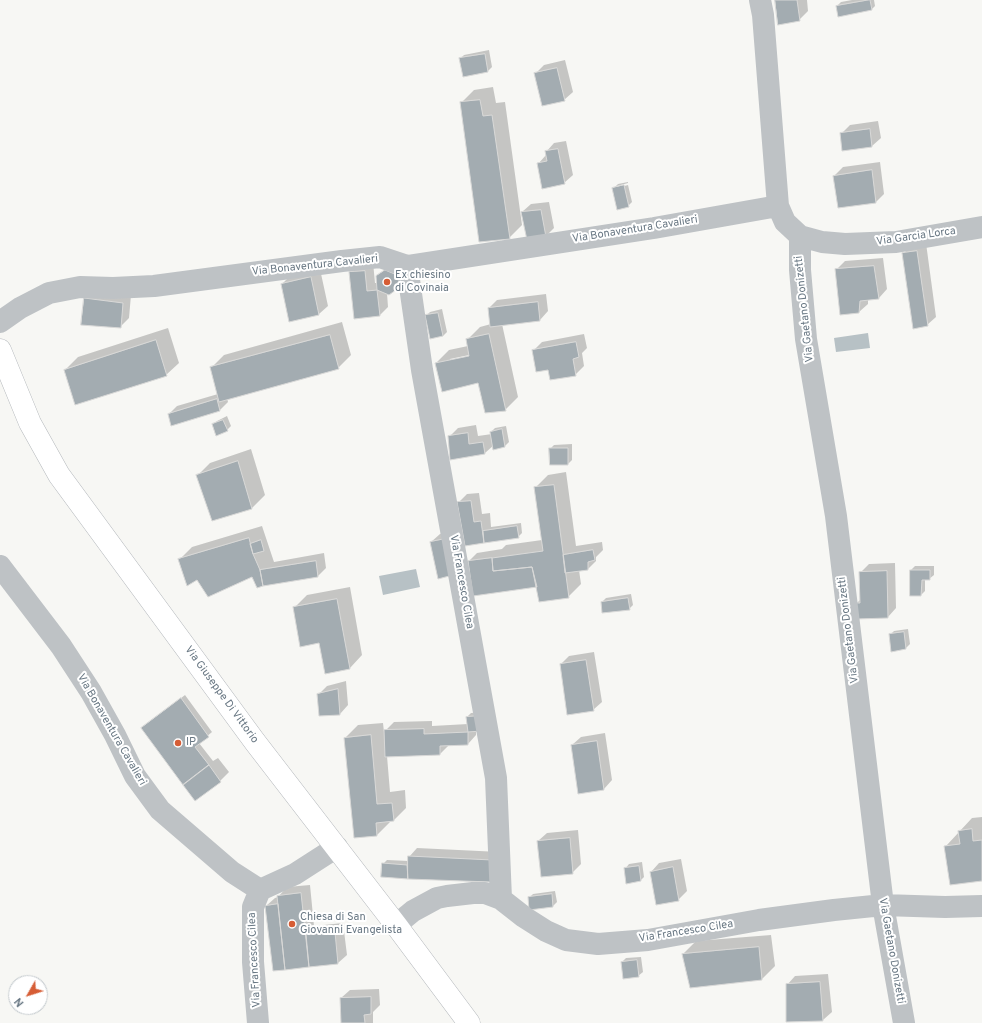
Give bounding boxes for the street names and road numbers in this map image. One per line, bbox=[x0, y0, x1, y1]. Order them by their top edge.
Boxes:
street label: Via Bonaventura Cavalieri bbox=[571, 214, 699, 246]
street label: Via Garcia Lorca bbox=[876, 225, 956, 249]
street label: Via Bonaventura Cavalieri bbox=[251, 253, 379, 279]
street label: Via Gaetano Donizetti bbox=[793, 255, 817, 363]
street label: Via Francesco Cilea bbox=[446, 534, 476, 630]
street label: Via Gaetano Donizetti bbox=[836, 576, 862, 684]
street label: Via Giuseppe Di Vittorio bbox=[181, 644, 261, 746]
street label: Via Bonaventura Cavalieri bbox=[74, 672, 148, 788]
street label: Via Gaetano Donizetti bbox=[875, 897, 907, 1005]
street label: Via Francesco Cilea bbox=[246, 912, 264, 1008]
street label: Via Francesco Cilea bbox=[638, 918, 734, 946]

